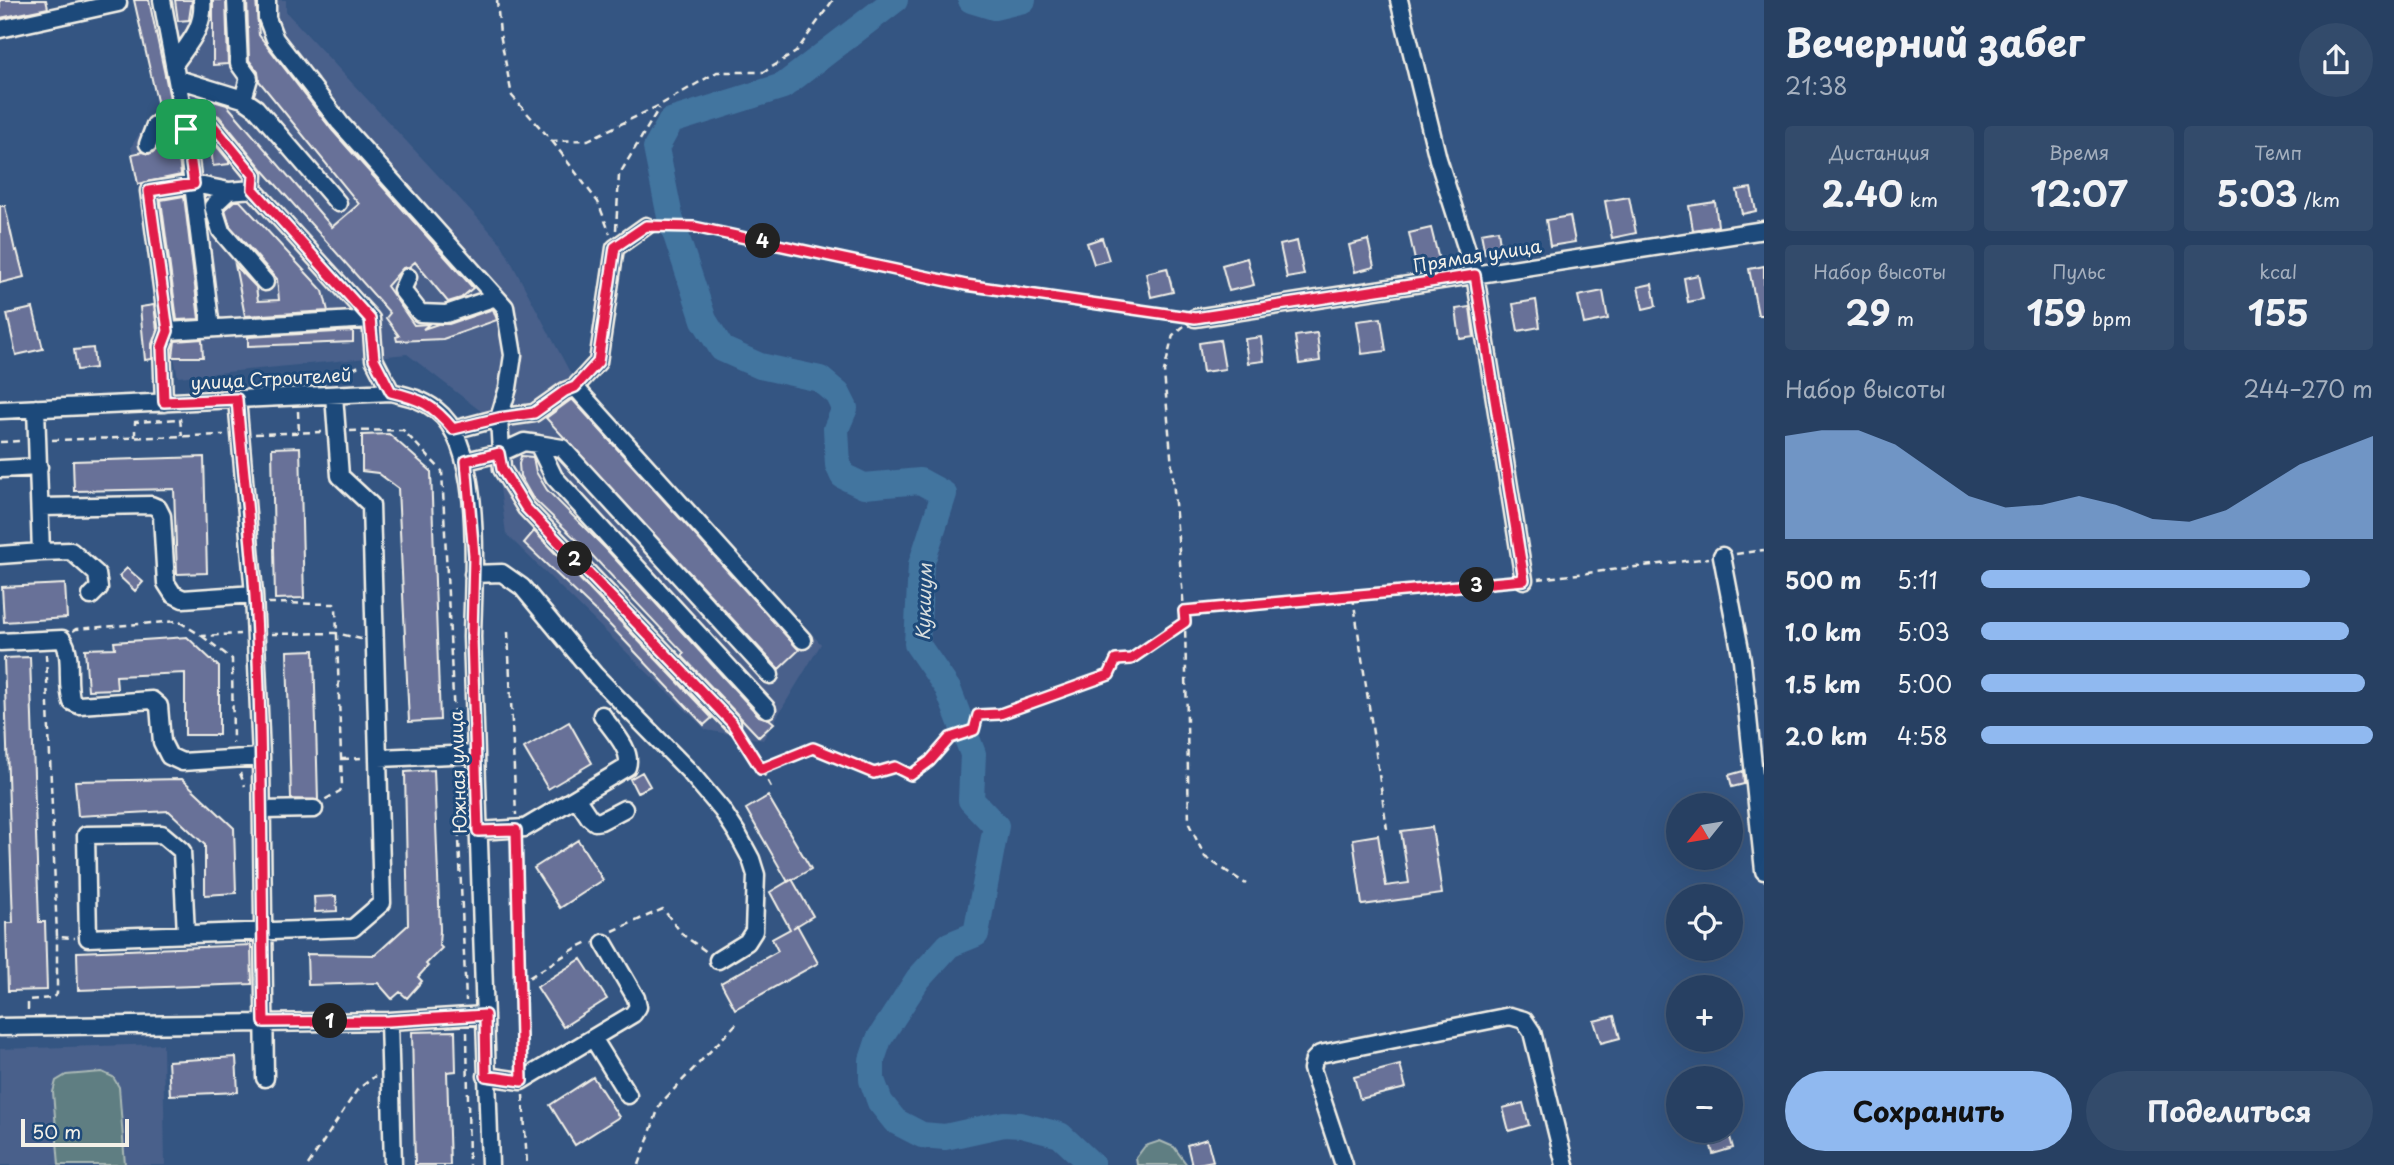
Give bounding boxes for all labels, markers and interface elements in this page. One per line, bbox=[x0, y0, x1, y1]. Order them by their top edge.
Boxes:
text: Вечерний забег bbox=[1785, 13, 2085, 70]
button: share bbox=[2299, 23, 2373, 97]
text: 21:38 bbox=[1785, 68, 1848, 103]
pin bbox=[156, 99, 216, 159]
icon: arrive bbox=[167, 110, 205, 148]
text: Дистанция bbox=[1829, 138, 1930, 166]
text: Время bbox=[2049, 138, 2109, 166]
text: Темп bbox=[2254, 138, 2302, 166]
text: 2.40 bbox=[1821, 166, 1903, 219]
text: 12:07 bbox=[2030, 166, 2128, 219]
text: 5:03 bbox=[2217, 166, 2298, 219]
text: km bbox=[1903, 185, 1938, 213]
text: /km bbox=[2298, 185, 2340, 213]
pin: 4 bbox=[746, 224, 780, 258]
text: 4 bbox=[756, 226, 769, 254]
street label: Прямая улица bbox=[1411, 231, 1544, 278]
text: Набор высоты bbox=[1813, 257, 1946, 285]
text: Пульс bbox=[2052, 257, 2106, 285]
text: kcal bbox=[2259, 257, 2297, 285]
text: 29 bbox=[1845, 285, 1891, 338]
text: 159 bbox=[2026, 285, 2086, 338]
text: 155 bbox=[2248, 285, 2309, 338]
text: m bbox=[1891, 304, 1914, 332]
text: bpm bbox=[2086, 304, 2132, 332]
street label: улица Строителей bbox=[190, 360, 352, 396]
text: Набор высоты bbox=[1785, 371, 1946, 406]
text: 244–270 m bbox=[2243, 371, 2373, 406]
pin: 2 bbox=[558, 542, 592, 576]
text: 2 bbox=[568, 544, 581, 572]
water label: Кукшум bbox=[908, 562, 938, 641]
text: 500 m bbox=[1785, 562, 1862, 597]
text: 5:11 bbox=[1897, 562, 1938, 597]
pin: 3 bbox=[1460, 568, 1494, 602]
text: 3 bbox=[1470, 570, 1483, 598]
text: 1.0 km bbox=[1785, 614, 1862, 649]
text: 5:03 bbox=[1897, 614, 1950, 649]
text: 1.5 km bbox=[1785, 666, 1861, 701]
text: 5:00 bbox=[1897, 666, 1952, 701]
street label: Южная улица bbox=[441, 709, 473, 834]
text: 2.0 km bbox=[1785, 718, 1867, 753]
text: 4:58 bbox=[1897, 718, 1948, 753]
north arrow bbox=[1666, 793, 1743, 870]
map controls bbox=[1666, 793, 1743, 1143]
button: locate bbox=[1666, 884, 1743, 961]
button: + bbox=[1666, 975, 1743, 1052]
pin: 1 bbox=[312, 1004, 348, 1038]
text: 1 bbox=[325, 1006, 334, 1034]
button: − bbox=[1666, 1066, 1743, 1143]
button: Сохранить bbox=[1785, 1071, 2072, 1151]
button: Поделиться bbox=[2086, 1071, 2373, 1151]
scale bar bbox=[21, 1116, 130, 1148]
text: 50 m bbox=[32, 1117, 81, 1145]

